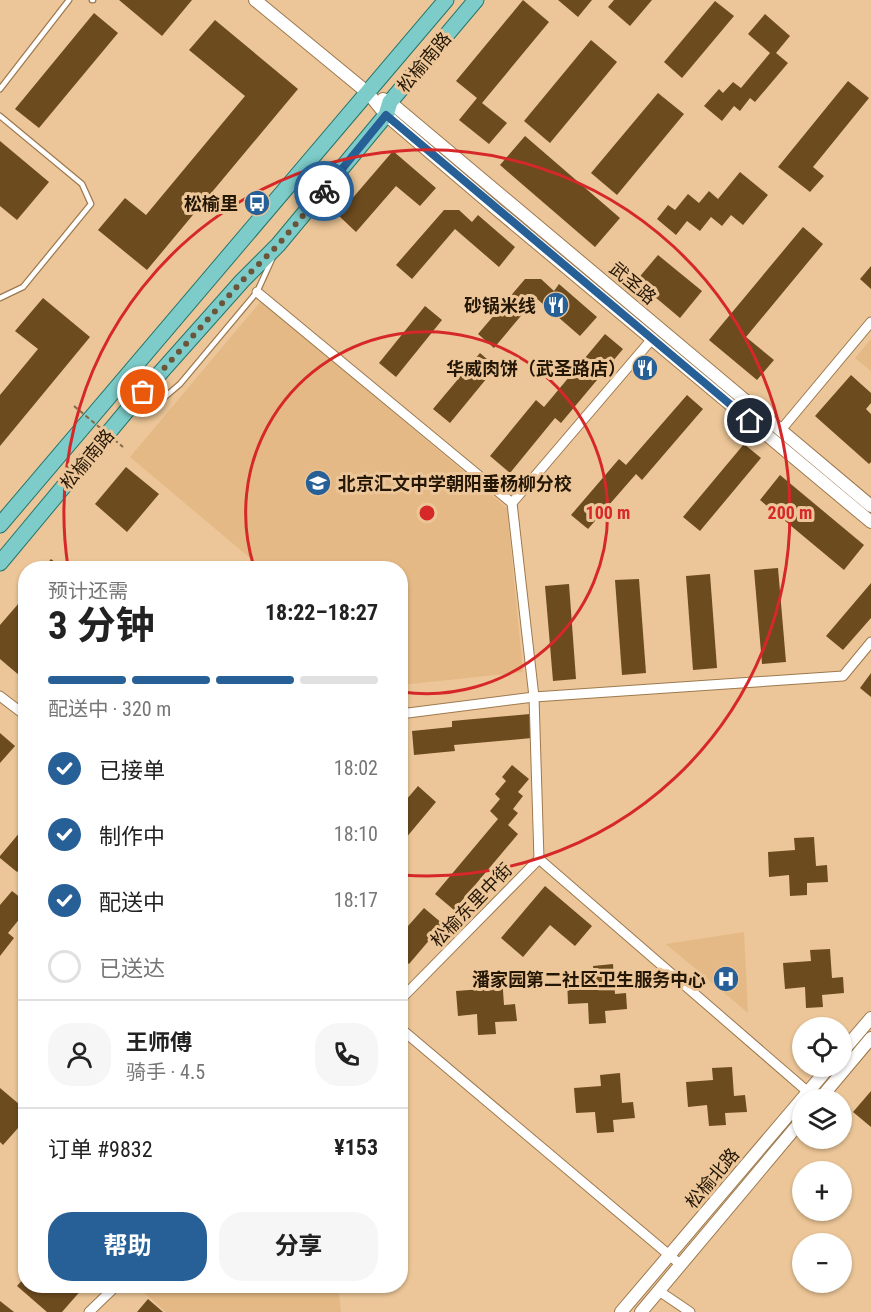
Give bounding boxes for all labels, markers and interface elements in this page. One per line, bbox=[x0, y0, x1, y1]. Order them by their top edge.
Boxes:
street label: 松榆南路 bbox=[393, 28, 455, 96]
courier bbox=[294, 161, 354, 221]
icon: bike bbox=[308, 175, 341, 208]
bus stop icon: 松榆里 bbox=[242, 188, 272, 218]
place label: 松榆里 bbox=[184, 193, 238, 214]
street label: 武圣路 bbox=[606, 258, 660, 308]
restaurant icon: 砂锅米线 bbox=[541, 290, 571, 320]
place label: 砂锅米线 bbox=[464, 295, 536, 316]
restaurant icon: 华威肉饼（武圣路店） bbox=[630, 353, 660, 383]
place label: 华威肉饼（武圣路店） bbox=[446, 358, 626, 379]
pin bbox=[117, 366, 168, 417]
icon: bag bbox=[126, 375, 159, 408]
pin bbox=[724, 395, 775, 446]
icon: home bbox=[733, 404, 766, 437]
street label: 松榆南路 bbox=[56, 425, 118, 493]
school or university icon: 北京汇文中学朝阳垂杨柳分校 bbox=[303, 468, 333, 498]
place label: 北京汇文中学朝阳垂杨柳分校 bbox=[338, 473, 572, 494]
text: 100 m bbox=[586, 502, 630, 523]
text: 200 m bbox=[768, 502, 812, 523]
centre of rings bbox=[417, 503, 437, 523]
text: 预计还需 bbox=[48, 579, 128, 603]
text: 18:22–18:27 bbox=[265, 600, 378, 625]
text: 3 分钟 bbox=[48, 603, 155, 649]
text: 配送中 · 320 m bbox=[48, 697, 171, 721]
icon: check bbox=[48, 752, 81, 785]
text: 18:02 bbox=[334, 756, 378, 780]
text: 已接单 bbox=[99, 758, 165, 783]
icon: check bbox=[48, 818, 81, 851]
text: 18:10 bbox=[334, 822, 378, 846]
text: 制作中 bbox=[99, 824, 165, 849]
street label: 松榆东里中街 bbox=[426, 859, 516, 951]
icon: check bbox=[48, 884, 81, 917]
text: 18:17 bbox=[334, 888, 378, 912]
text: 配送中 bbox=[99, 890, 165, 915]
text: 已送达 bbox=[99, 956, 165, 981]
hospital icon: 潘家园第二社区卫生服务中心 bbox=[711, 964, 741, 994]
place label: 潘家园第二社区卫生服务中心 bbox=[472, 969, 706, 990]
map controls bbox=[792, 1017, 852, 1293]
button: locate bbox=[792, 1017, 852, 1077]
button: person bbox=[48, 1023, 111, 1086]
button: phone bbox=[315, 1023, 378, 1086]
text: 王师傅 bbox=[126, 1030, 192, 1055]
text: 骑手 · 4.5 bbox=[126, 1060, 205, 1084]
button: layers bbox=[792, 1089, 852, 1149]
text: ¥153 bbox=[334, 1135, 378, 1160]
text: 订单 #9832 bbox=[48, 1137, 153, 1162]
street label: 松榆北路 bbox=[681, 1144, 743, 1212]
button: + bbox=[792, 1161, 852, 1221]
button: 帮助 bbox=[48, 1212, 207, 1281]
button: 分享 bbox=[219, 1212, 378, 1281]
button: − bbox=[792, 1233, 852, 1293]

